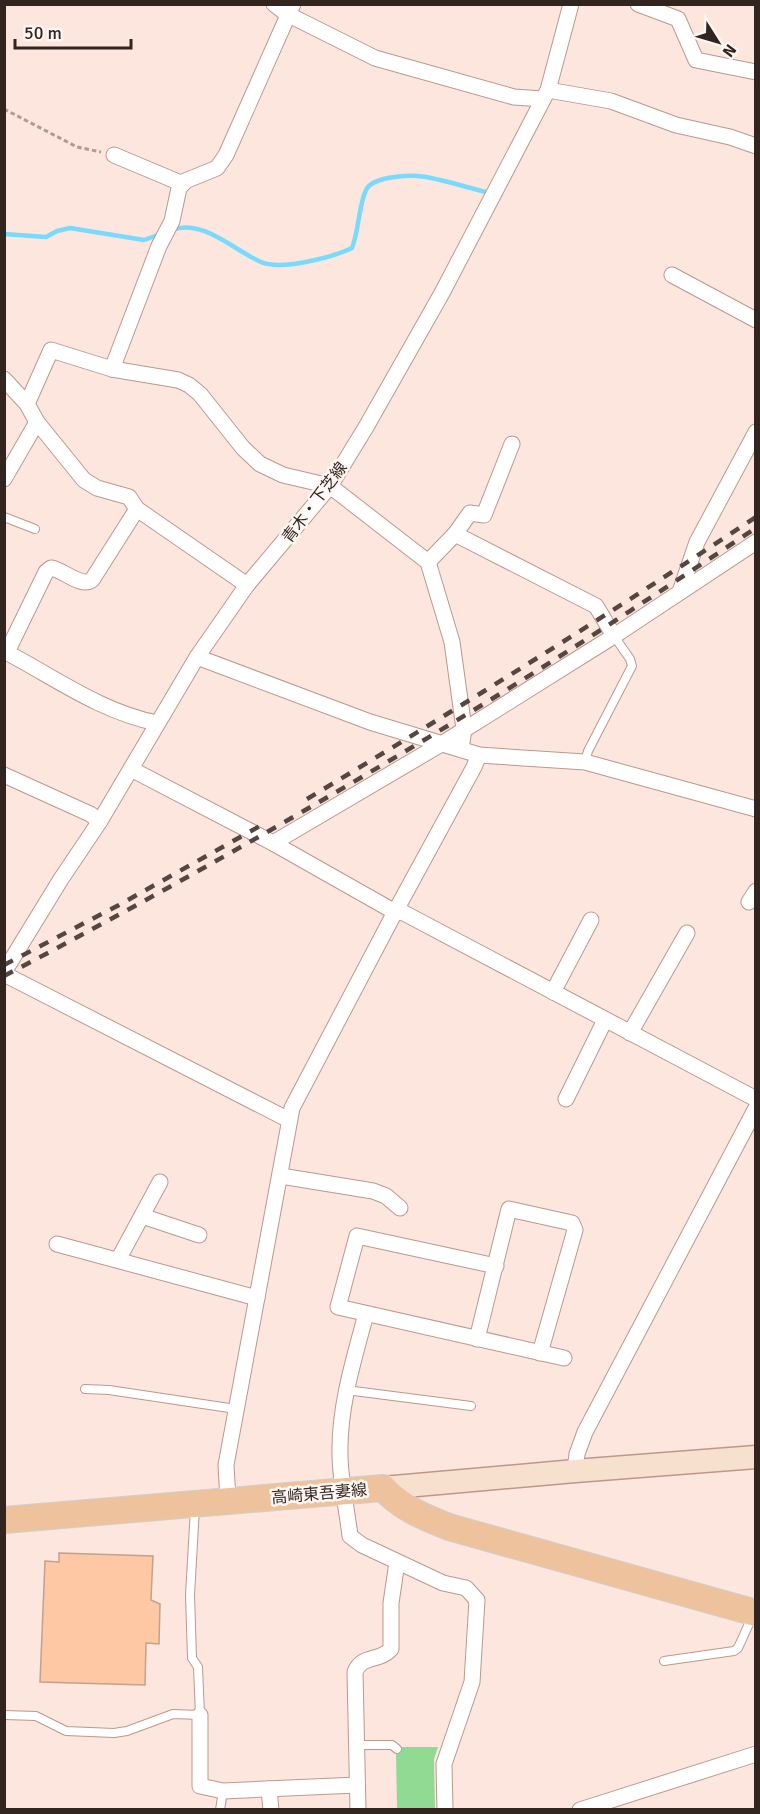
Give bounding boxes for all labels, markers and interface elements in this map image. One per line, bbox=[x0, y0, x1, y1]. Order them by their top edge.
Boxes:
scale bar bbox=[15, 12, 130, 50]
north arrow bbox=[688, 12, 748, 72]
text: 50 m bbox=[24, 22, 62, 44]
text: N bbox=[718, 40, 741, 61]
street label: 青木・下芝線 bbox=[278, 458, 352, 547]
street label: 高崎東吾妻線 bbox=[270, 1480, 368, 1508]

